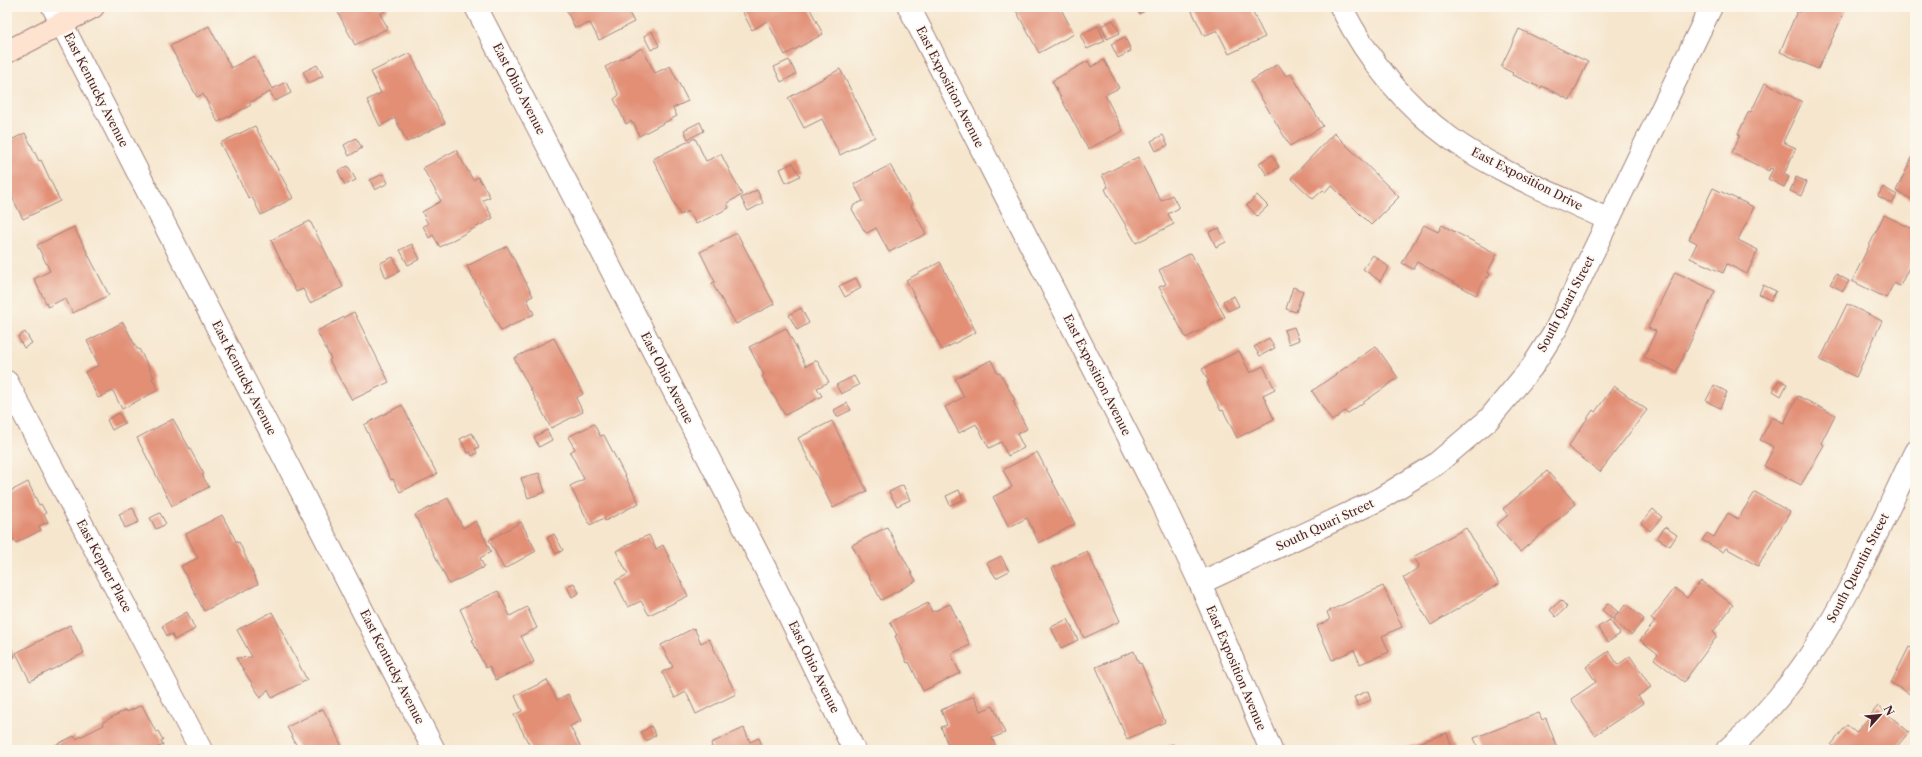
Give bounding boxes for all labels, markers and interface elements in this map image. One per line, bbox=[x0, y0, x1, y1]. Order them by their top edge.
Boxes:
street label: East Exposition Avenue bbox=[913, 24, 988, 150]
street label: East Kentucky Avenue bbox=[61, 30, 132, 150]
street label: East Ohio Avenue bbox=[490, 40, 549, 137]
street label: East Exposition Drive bbox=[1469, 144, 1586, 213]
street label: South Quari Street bbox=[1534, 253, 1598, 354]
street label: East Exposition Avenue bbox=[1060, 312, 1135, 438]
street label: East Kentucky Avenue bbox=[209, 318, 280, 438]
street label: East Ohio Avenue bbox=[638, 329, 697, 426]
street label: South Quari Street bbox=[1273, 495, 1377, 554]
street label: South Quentin Street bbox=[1823, 510, 1892, 625]
street label: East Kepner Place bbox=[74, 517, 135, 615]
street label: East Exposition Avenue bbox=[1203, 603, 1270, 733]
street label: East Kentucky Avenue bbox=[357, 607, 428, 727]
street label: East Ohio Avenue bbox=[786, 618, 843, 716]
north arrow bbox=[1860, 695, 1900, 735]
text: N bbox=[1881, 703, 1898, 718]

